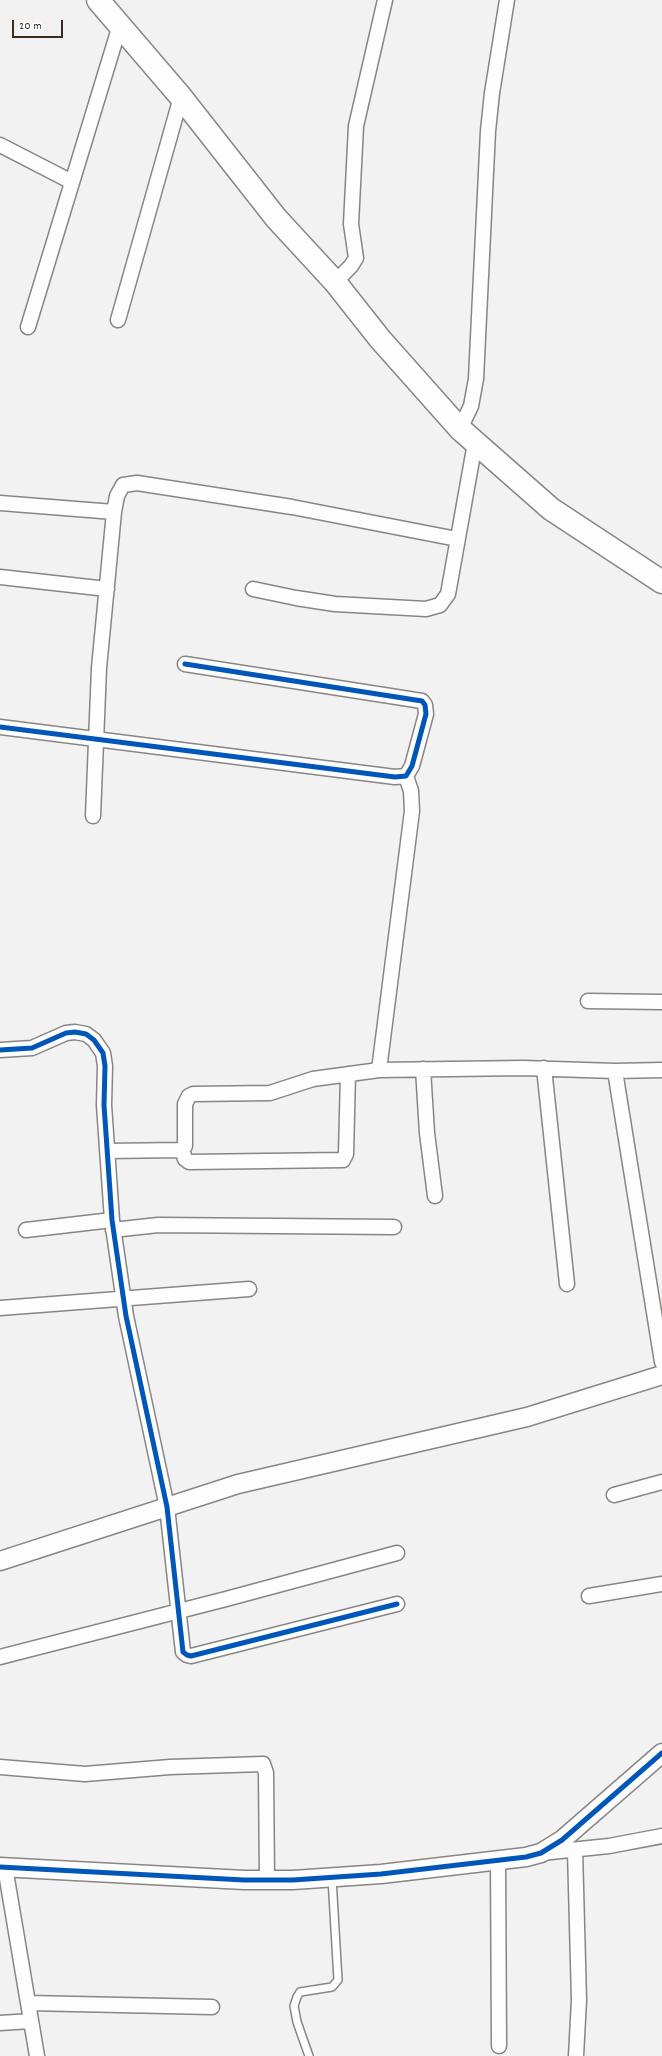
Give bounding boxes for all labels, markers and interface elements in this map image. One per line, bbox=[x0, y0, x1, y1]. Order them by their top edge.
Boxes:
scale bar bbox=[14, 12, 65, 38]
text: 20 m bbox=[19, 18, 42, 35]

